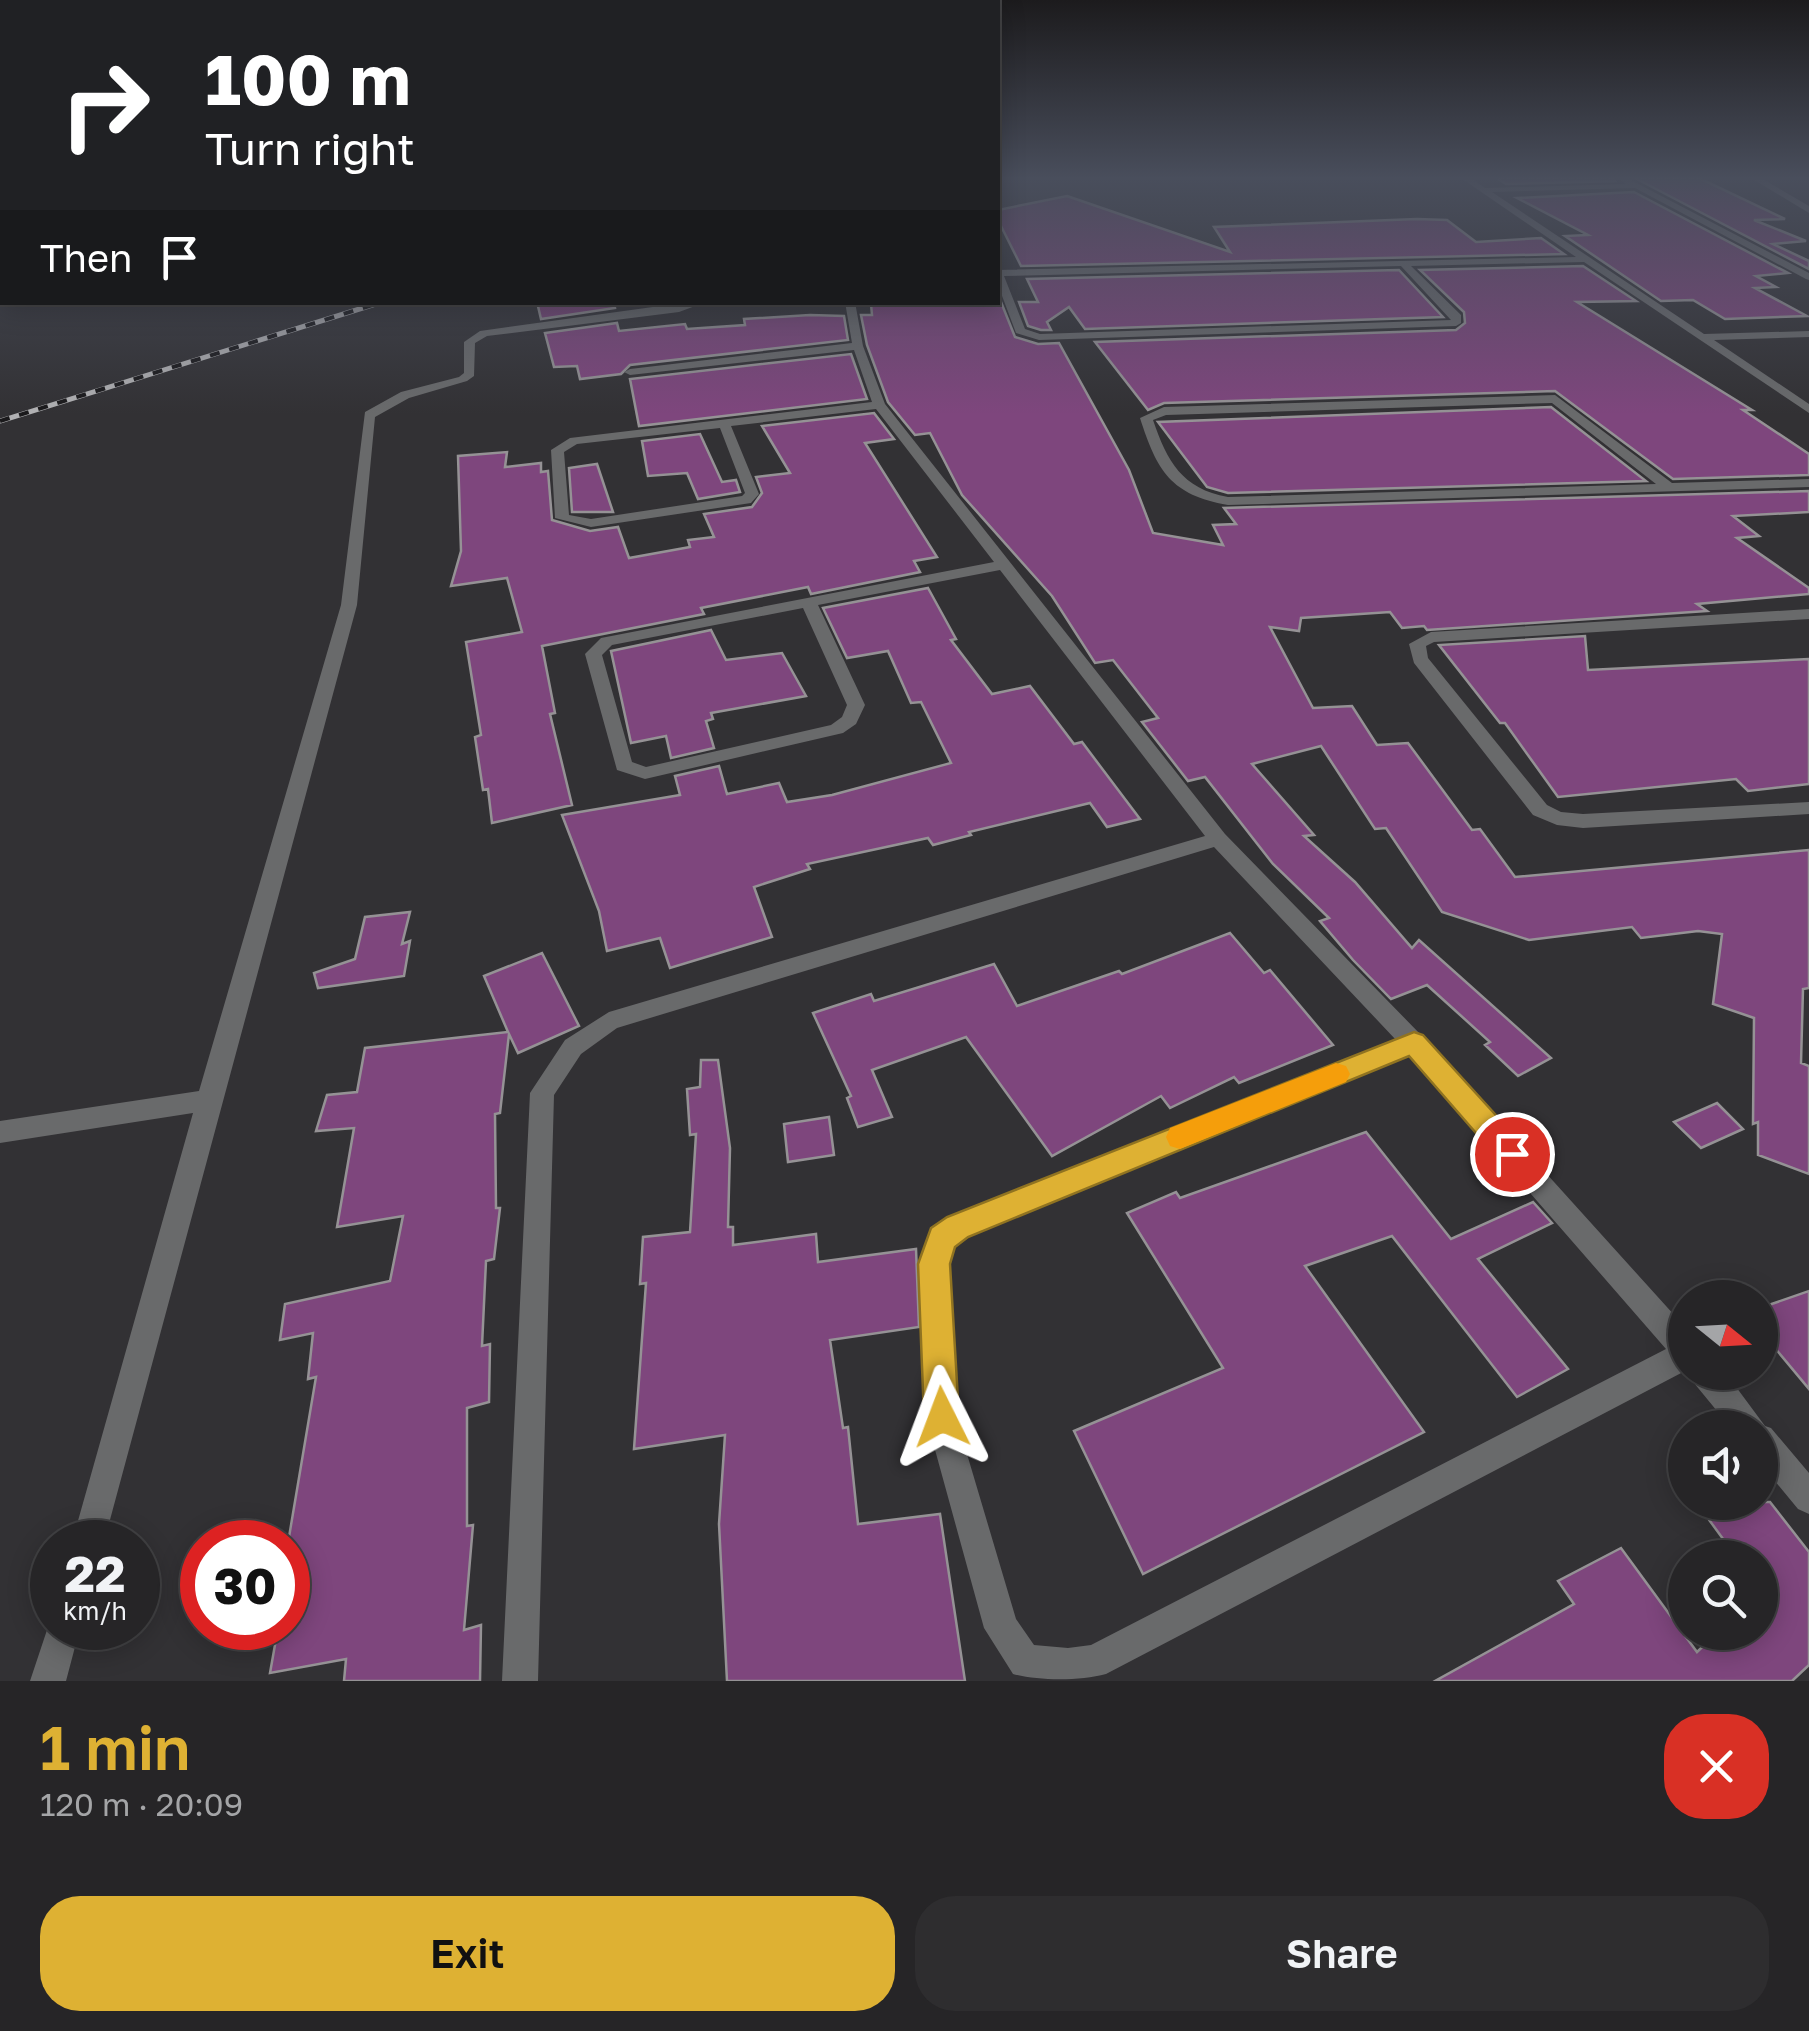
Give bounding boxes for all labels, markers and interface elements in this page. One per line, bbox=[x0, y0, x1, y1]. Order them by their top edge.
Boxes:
text: 100 m bbox=[205, 36, 411, 120]
icon: right bbox=[40, 40, 170, 170]
text: Turn right bbox=[205, 121, 415, 175]
icon: arrive bbox=[152, 230, 207, 285]
text: Then bbox=[40, 235, 132, 280]
pin bbox=[1470, 1112, 1555, 1197]
icon: arrive bbox=[1485, 1127, 1540, 1182]
north arrow bbox=[1668, 1280, 1778, 1390]
map controls bbox=[1668, 1280, 1778, 1650]
position arrow bbox=[890, 1365, 994, 1469]
button: sound bbox=[1668, 1410, 1778, 1520]
speed limit sign: 30 bbox=[180, 1520, 310, 1650]
button: search bbox=[1668, 1540, 1778, 1650]
text: 22 bbox=[64, 1543, 125, 1603]
text: km/h bbox=[63, 1595, 127, 1626]
text: 1 min bbox=[40, 1711, 190, 1783]
button: close bbox=[1664, 1714, 1769, 1819]
text: 120 m · 20:09 bbox=[40, 1785, 243, 1823]
button: Exit bbox=[40, 1896, 895, 2011]
button: Share bbox=[915, 1896, 1769, 2011]

